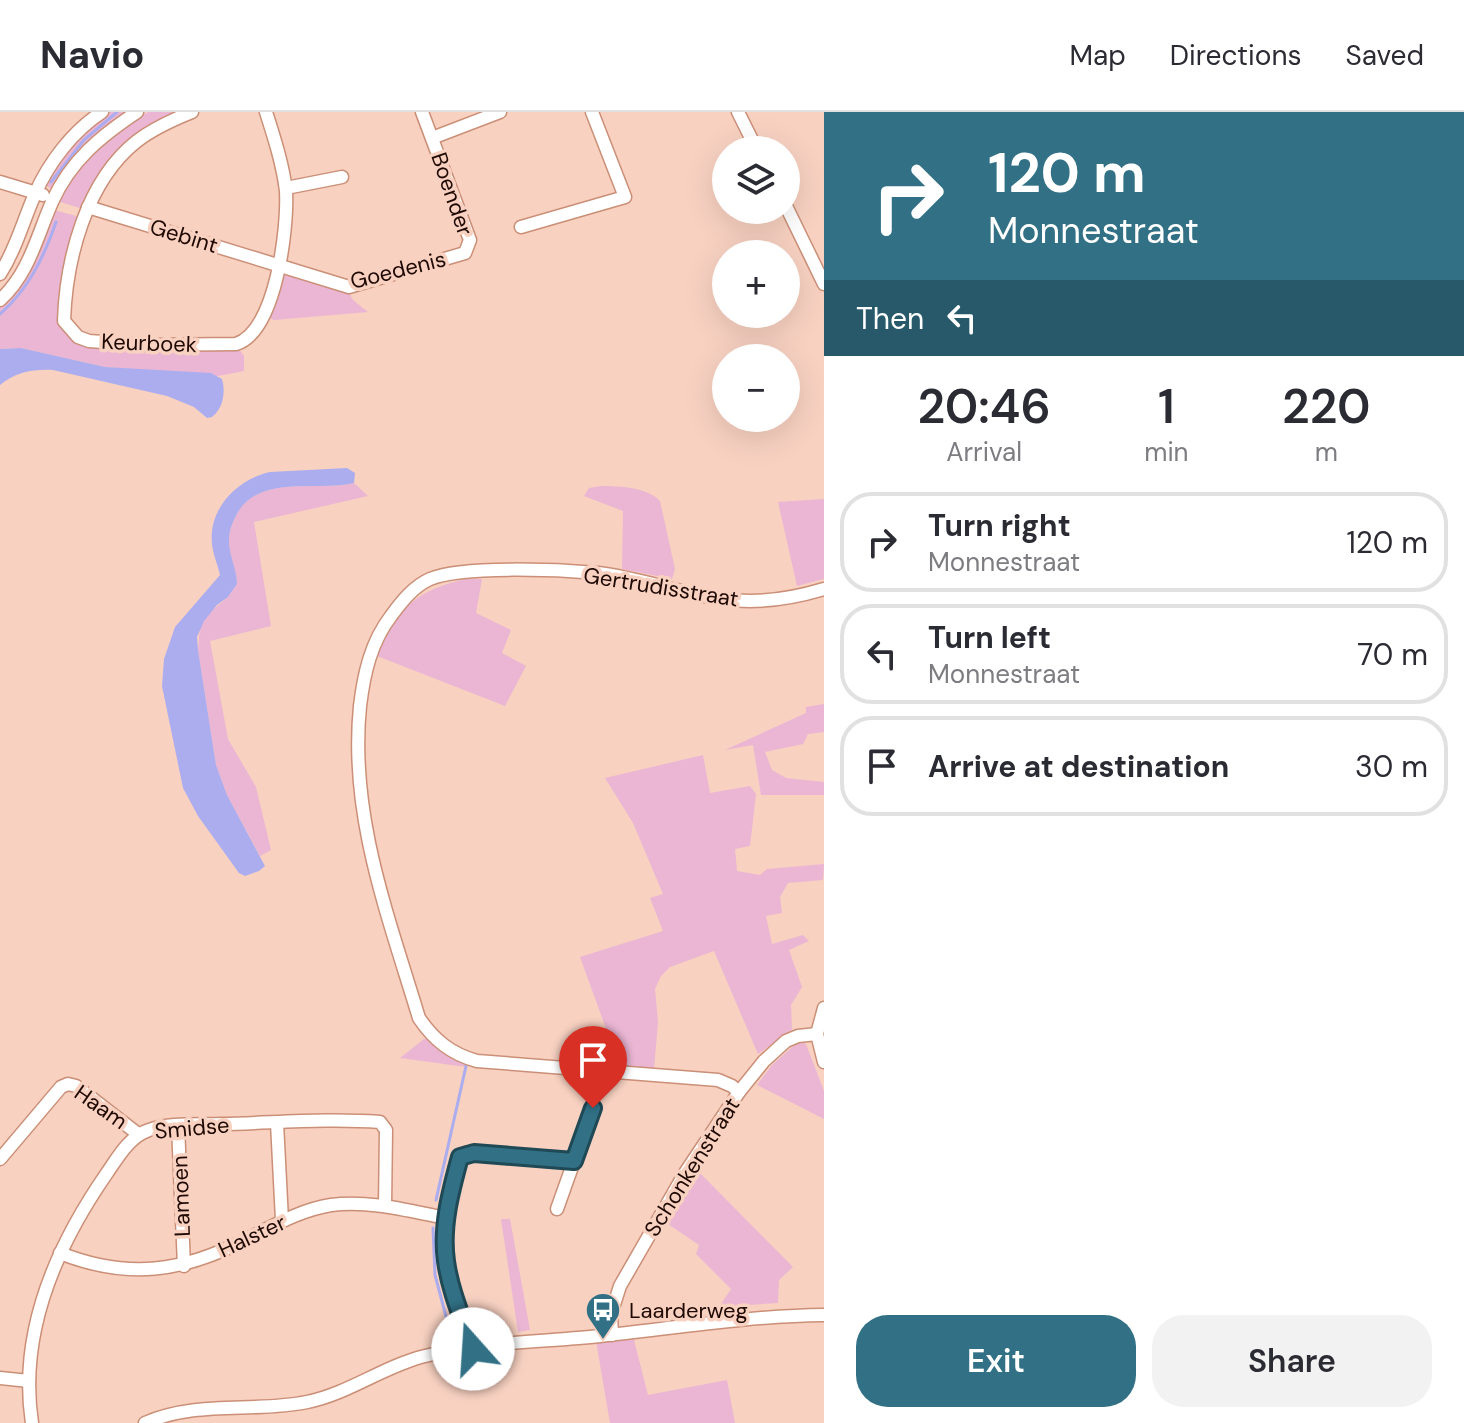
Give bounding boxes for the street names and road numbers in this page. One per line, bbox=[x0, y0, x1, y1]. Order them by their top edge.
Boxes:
street label: Boender bbox=[424, 149, 480, 239]
street label: Gebint bbox=[147, 212, 221, 260]
street label: Goedenis bbox=[347, 244, 449, 296]
street label: Keurboek bbox=[101, 327, 197, 359]
street label: Gertrudisstraat bbox=[581, 560, 741, 614]
street label: Haam bbox=[69, 1078, 133, 1136]
street label: Schonkenstraat bbox=[638, 1092, 746, 1242]
street label: Smidse bbox=[153, 1110, 231, 1146]
street label: Lamoen bbox=[165, 1155, 197, 1237]
street label: Halster bbox=[214, 1208, 290, 1264]

